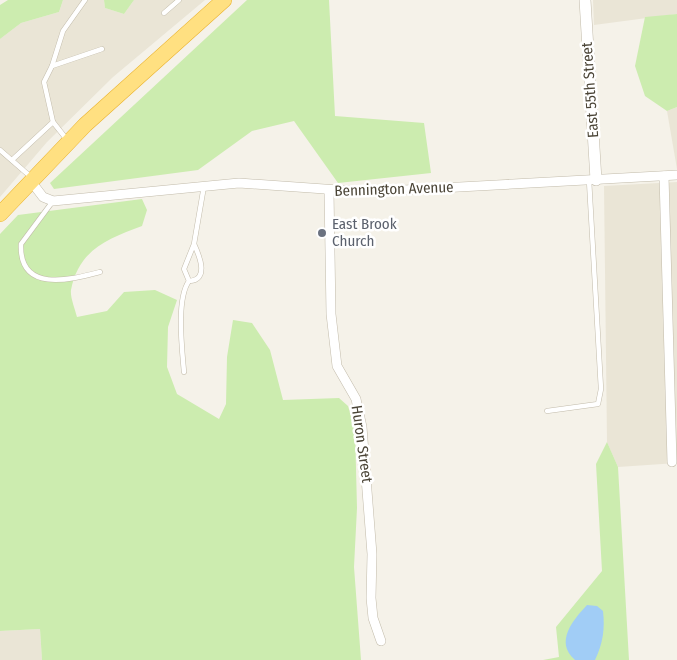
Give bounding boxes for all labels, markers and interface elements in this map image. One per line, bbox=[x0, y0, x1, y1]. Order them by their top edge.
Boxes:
street label: East 55th Street bbox=[578, 42, 602, 138]
street label: Bennington Avenue bbox=[334, 178, 454, 200]
place label: East Brook Church bbox=[332, 215, 397, 250]
marker: East Brook Church bbox=[316, 227, 328, 239]
street label: Huron Street bbox=[348, 404, 376, 484]

